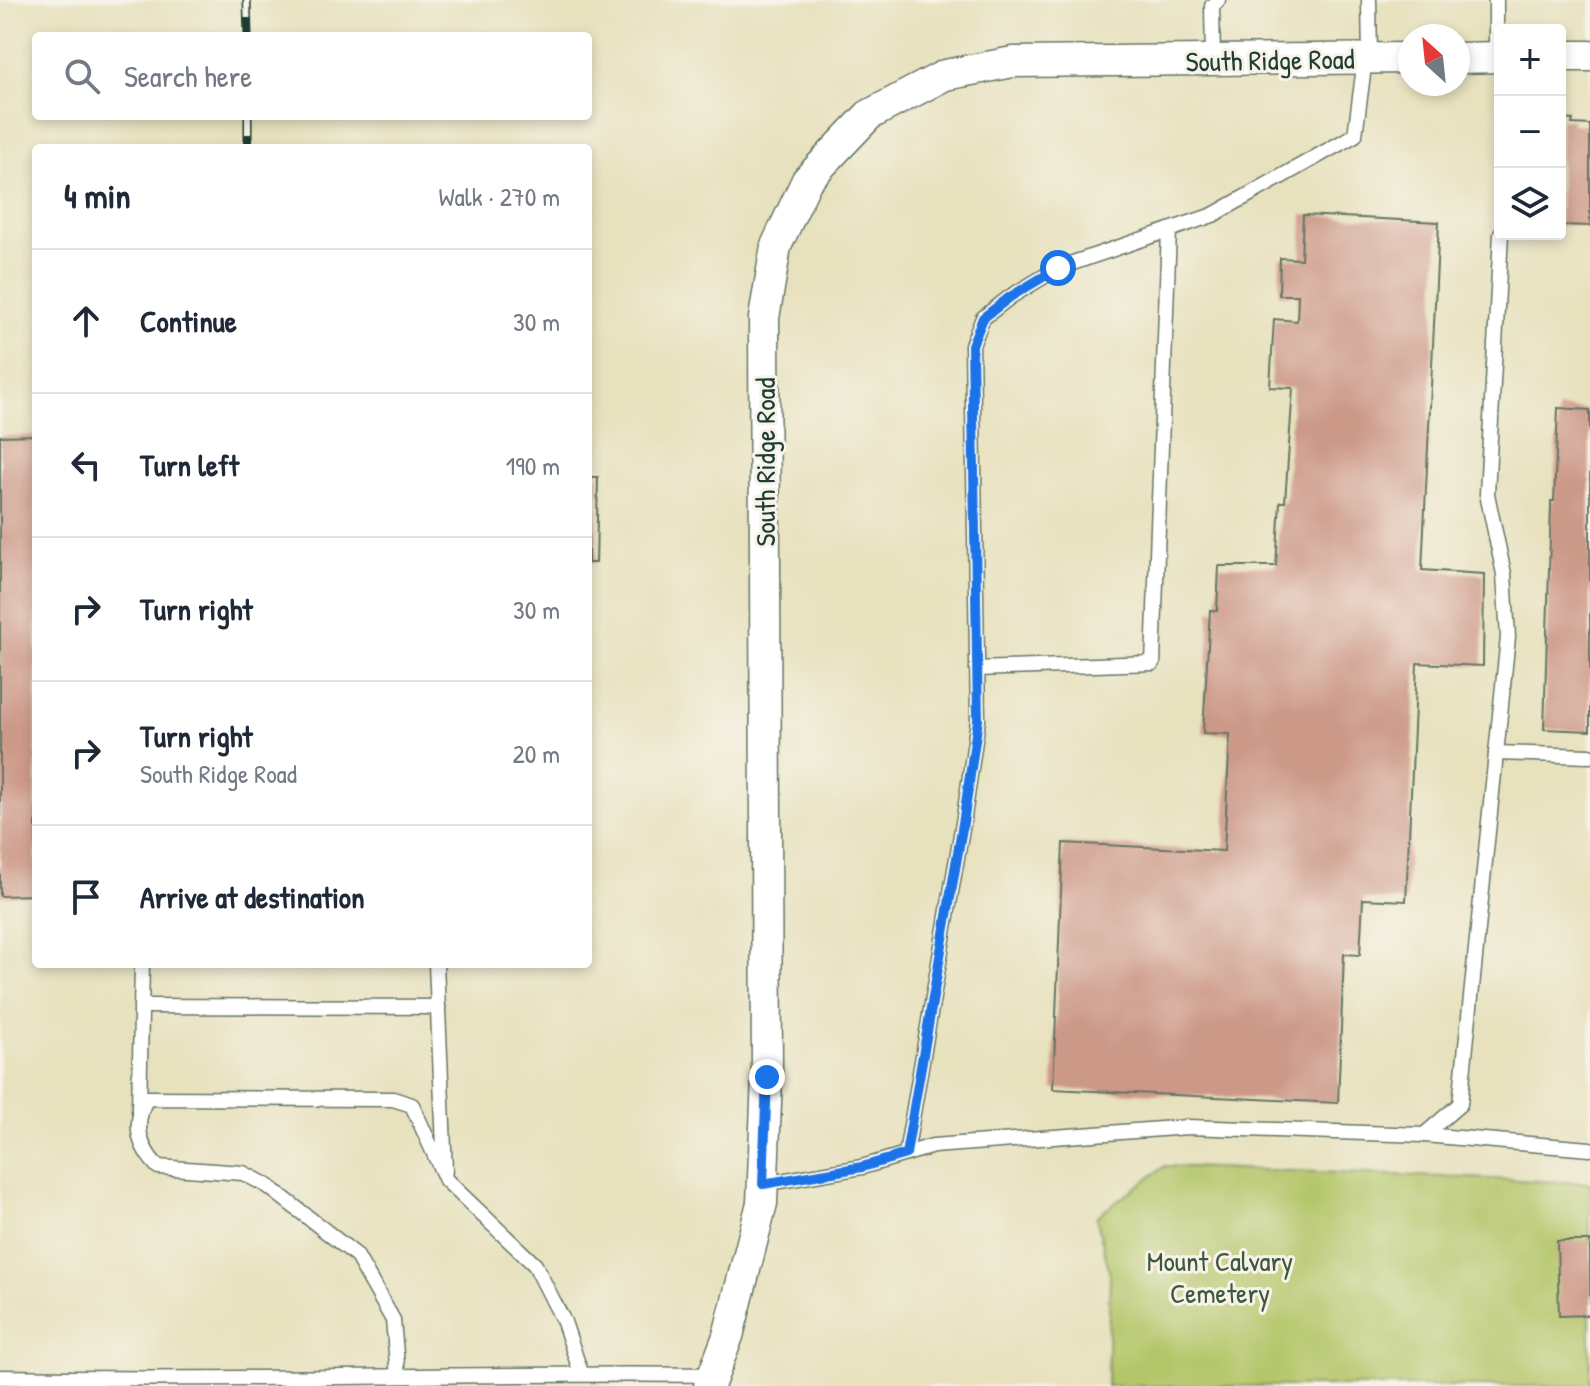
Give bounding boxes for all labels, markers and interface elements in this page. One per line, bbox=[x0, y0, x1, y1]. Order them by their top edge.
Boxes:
north arrow bbox=[1398, 24, 1470, 96]
map controls bbox=[1494, 24, 1566, 240]
button: + bbox=[1494, 24, 1566, 96]
search box bbox=[32, 32, 592, 120]
street label: South Ridge Road bbox=[1185, 40, 1355, 80]
icon: search bbox=[60, 54, 104, 98]
text: Search here bbox=[124, 56, 252, 96]
button: − bbox=[1494, 96, 1566, 168]
button: layers bbox=[1494, 168, 1566, 240]
text: 4 min bbox=[64, 173, 131, 219]
text: Walk · 270 m bbox=[439, 179, 560, 214]
route start bbox=[1040, 250, 1076, 286]
icon: ahead bbox=[64, 299, 108, 343]
text: Continue bbox=[140, 301, 237, 341]
text: 30 m bbox=[513, 304, 560, 339]
street label: South Ridge Road bbox=[746, 377, 784, 547]
icon: left bbox=[64, 443, 108, 487]
text: Turn left bbox=[140, 445, 239, 485]
text: 190 m bbox=[506, 448, 560, 483]
icon: right bbox=[64, 587, 108, 631]
text: Turn right bbox=[140, 589, 253, 629]
text: 30 m bbox=[513, 592, 560, 627]
text: Turn right bbox=[140, 716, 253, 756]
icon: right bbox=[64, 731, 108, 775]
text: 20 m bbox=[513, 736, 560, 771]
text: South Ridge Road bbox=[140, 756, 297, 791]
icon: arrive bbox=[64, 875, 108, 919]
text: Arrive at destination bbox=[140, 877, 365, 917]
route end bbox=[749, 1059, 785, 1095]
park label: Mount Calvary Cemetery bbox=[1147, 1242, 1293, 1312]

